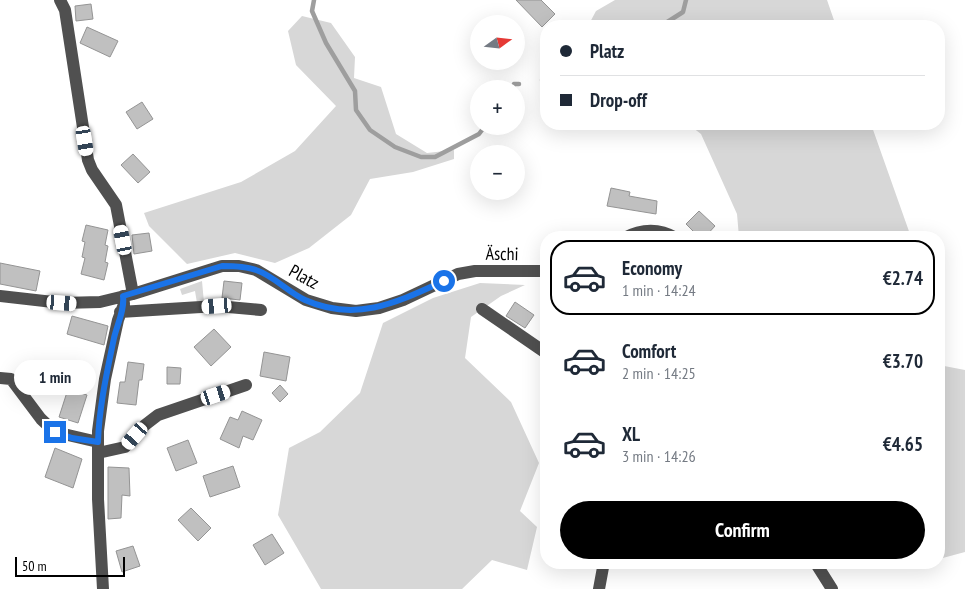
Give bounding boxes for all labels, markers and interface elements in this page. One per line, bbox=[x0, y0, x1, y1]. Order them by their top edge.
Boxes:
north arrow bbox=[470, 15, 525, 70]
map controls bbox=[470, 15, 525, 200]
text: Platz bbox=[590, 39, 624, 63]
button: + bbox=[470, 80, 525, 135]
text: Drop-off bbox=[590, 88, 647, 112]
car bbox=[75, 125, 94, 157]
button: − bbox=[470, 145, 525, 200]
car bbox=[112, 224, 133, 256]
street label: Äschi bbox=[485, 242, 519, 265]
icon: car bbox=[562, 255, 607, 300]
text: Economy bbox=[622, 256, 682, 280]
street label: Platz bbox=[285, 259, 323, 294]
text: €2.74 bbox=[883, 266, 923, 290]
route start bbox=[433, 270, 455, 292]
text: 1 min · 14:24 bbox=[622, 280, 696, 300]
car bbox=[46, 294, 77, 312]
car bbox=[201, 297, 232, 315]
icon: car bbox=[562, 338, 607, 383]
text: Comfort bbox=[622, 339, 676, 363]
text: €3.70 bbox=[883, 349, 923, 373]
callout: 1 min bbox=[14, 360, 96, 394]
text: 2 min · 14:25 bbox=[622, 363, 696, 383]
text: 1 min bbox=[39, 367, 71, 387]
car bbox=[199, 383, 232, 407]
car bbox=[119, 420, 150, 452]
route end bbox=[44, 421, 66, 443]
icon: car bbox=[562, 421, 607, 466]
text: XL bbox=[622, 422, 640, 446]
text: €4.65 bbox=[883, 432, 923, 456]
text: 3 min · 14:26 bbox=[622, 446, 696, 466]
button: Confirm bbox=[560, 501, 925, 559]
scale bar bbox=[15, 554, 125, 577]
text: 50 m bbox=[22, 557, 47, 575]

